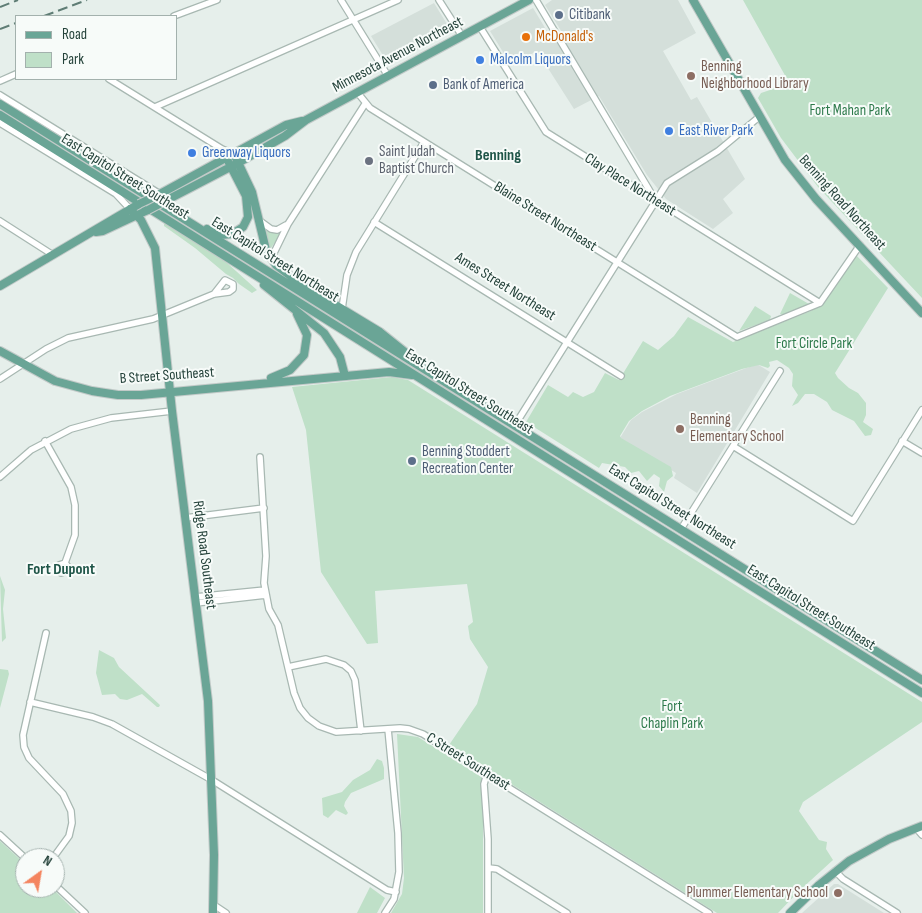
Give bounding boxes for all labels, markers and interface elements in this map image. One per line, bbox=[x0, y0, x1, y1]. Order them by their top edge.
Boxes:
place label: Citibank bbox=[569, 6, 611, 24]
marker: Citibank bbox=[553, 9, 565, 21]
street label: Minnesota Avenue Northeast bbox=[330, 13, 466, 97]
legend bbox=[15, 15, 178, 80]
text: Road bbox=[62, 25, 87, 44]
place label: McDonald's bbox=[536, 28, 593, 46]
marker: McDonald's bbox=[520, 31, 532, 43]
text: Park bbox=[62, 50, 84, 69]
place label: Malcolm Liquors bbox=[490, 51, 571, 69]
marker: Malcolm Liquors bbox=[474, 54, 486, 66]
place label: Benning Neighborhood Library bbox=[701, 58, 809, 93]
marker: Benning Neighborhood Library bbox=[685, 70, 697, 82]
place label: Bank of America bbox=[443, 76, 524, 94]
marker: Bank of America bbox=[427, 79, 439, 91]
park label: Fort Mahan Park bbox=[810, 102, 890, 120]
place label: East River Park bbox=[679, 122, 753, 140]
marker: East River Park bbox=[663, 125, 675, 137]
street label: East Capitol Street Southeast bbox=[58, 130, 192, 224]
place label: Saint Judah Baptist Church bbox=[379, 143, 454, 178]
place label: Greenway Liquors bbox=[202, 144, 291, 162]
district label: Benning bbox=[475, 146, 521, 166]
marker: Greenway Liquors bbox=[186, 147, 198, 159]
street label: Clay Place Northeast bbox=[581, 150, 679, 220]
street label: Benning Road Northeast bbox=[795, 152, 889, 254]
marker: Saint Judah Baptist Church bbox=[363, 155, 375, 167]
street label: Blaine Street Northeast bbox=[490, 178, 600, 256]
street label: East Capitol Street Northeast bbox=[208, 213, 342, 307]
street label: Ames Street Northeast bbox=[451, 249, 559, 325]
park label: Fort Circle Park bbox=[776, 335, 852, 353]
street label: East Capitol Street Southeast bbox=[402, 345, 536, 439]
street label: B Street Southeast bbox=[119, 364, 215, 388]
place label: Benning Elementary School bbox=[690, 411, 784, 446]
marker: Benning Elementary School bbox=[674, 423, 686, 435]
place label: Benning Stoddert Recreation Center bbox=[422, 443, 513, 478]
marker: Benning Stoddert Recreation Center bbox=[406, 455, 418, 467]
street label: East Capitol Street Northeast bbox=[605, 460, 739, 554]
street label: Ridge Road Southeast bbox=[188, 500, 220, 610]
district label: Fort Dupont bbox=[27, 560, 95, 580]
street label: East Capitol Street Southeast bbox=[744, 561, 878, 655]
park label: Fort Chaplin Park bbox=[641, 698, 703, 733]
street label: C Street Southeast bbox=[423, 729, 513, 795]
north arrow bbox=[15, 848, 65, 898]
text: N bbox=[40, 852, 55, 870]
place label: Plummer Elementary School bbox=[686, 884, 828, 902]
marker: Plummer Elementary School bbox=[832, 887, 844, 899]

